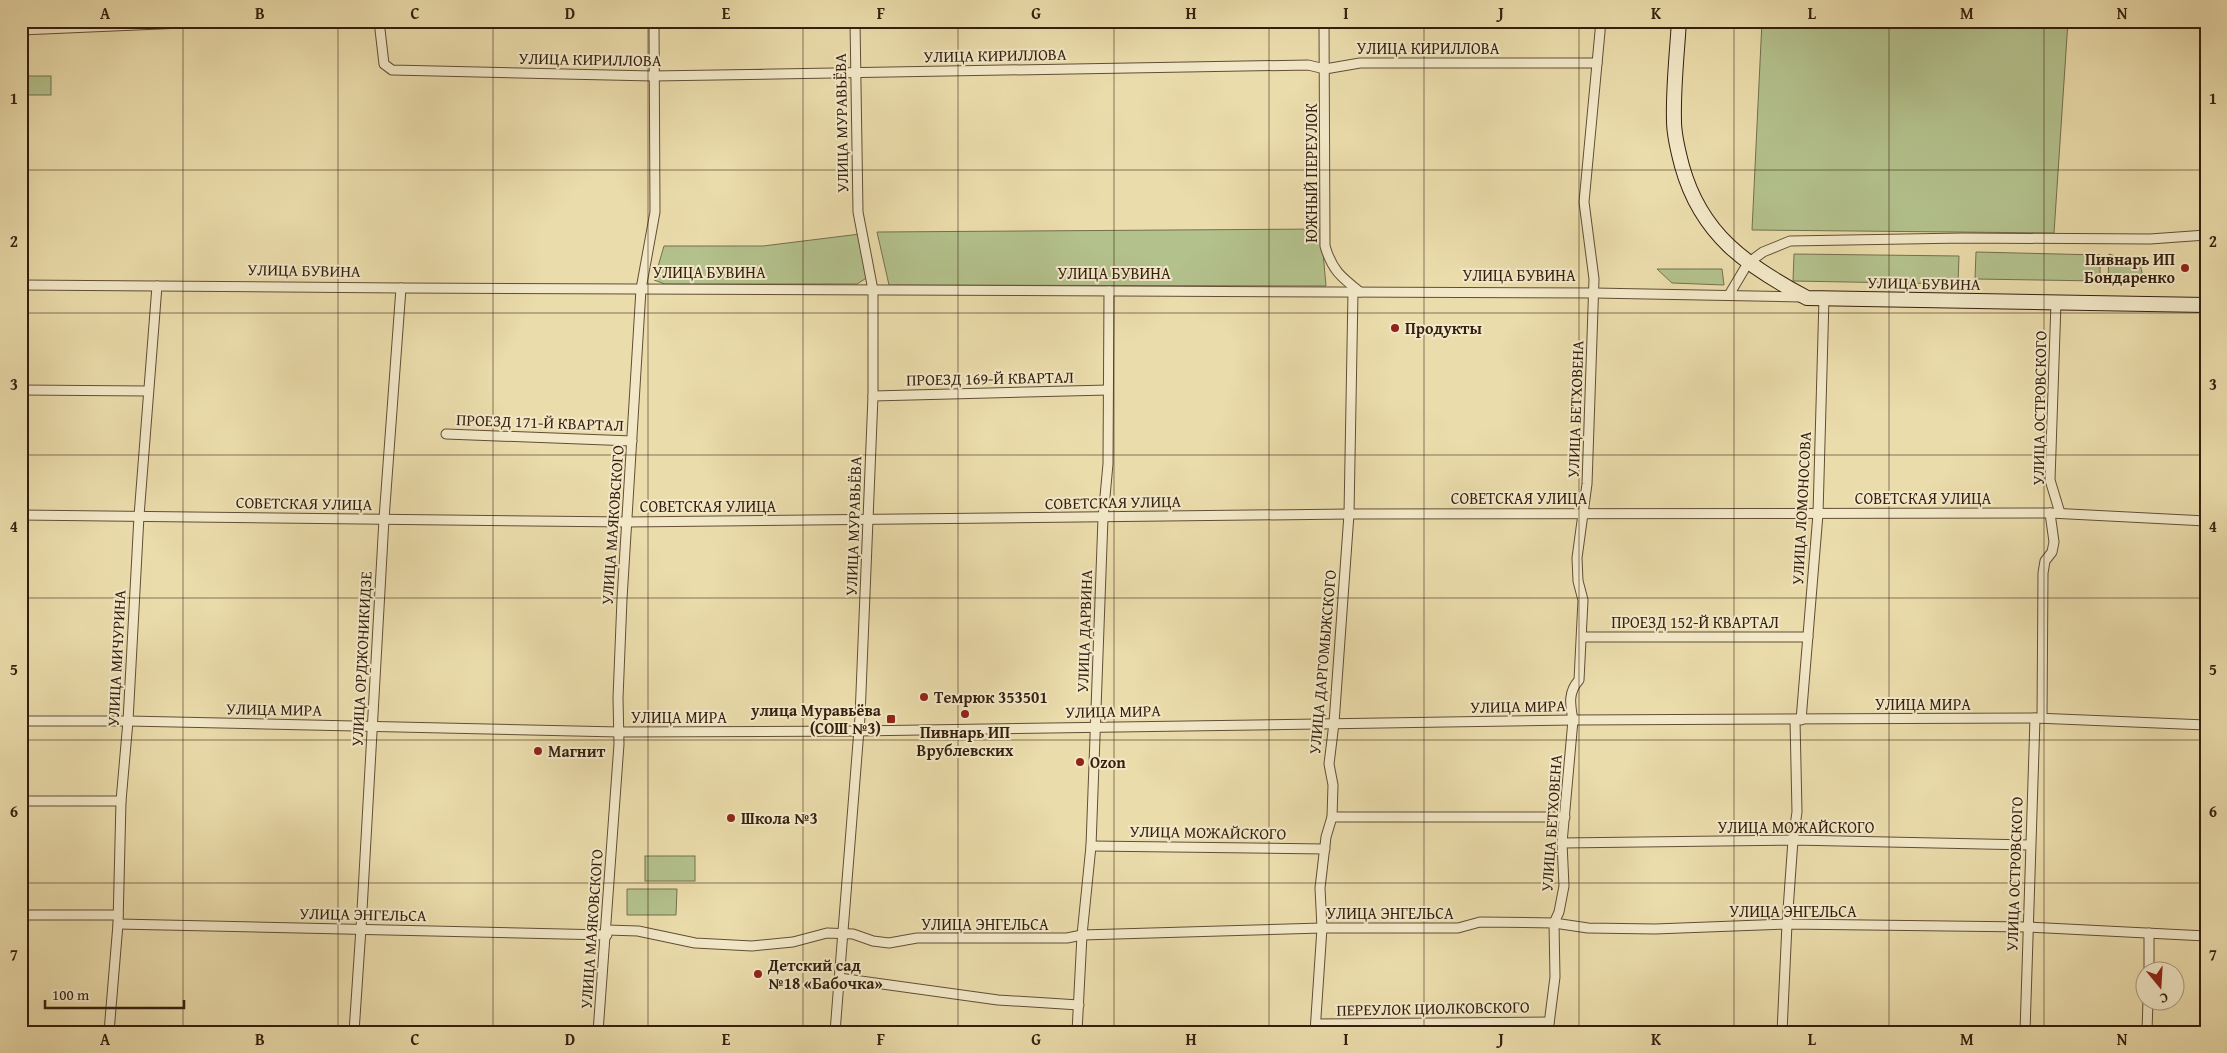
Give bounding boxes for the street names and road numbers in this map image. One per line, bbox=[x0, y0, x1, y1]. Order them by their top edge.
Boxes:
street label: УЛИЦА КИРИЛЛОВА bbox=[1356, 36, 1500, 60]
street label: УЛИЦА КИРИЛЛОВА bbox=[923, 42, 1067, 68]
street label: УЛИЦА КИРИЛЛОВА bbox=[518, 46, 662, 72]
street label: УЛИЦА МУРАВЬЁВА bbox=[828, 53, 854, 193]
street label: ЮЖНЫЙ ПЕРЕУЛОК bbox=[1299, 103, 1323, 243]
street label: УЛИЦА БУВИНА bbox=[247, 257, 361, 283]
street label: УЛИЦА БУВИНА bbox=[652, 260, 766, 284]
street label: УЛИЦА БУВИНА bbox=[1057, 261, 1171, 285]
street label: УЛИЦА БУВИНА bbox=[1462, 263, 1576, 287]
street label: УЛИЦА БУВИНА bbox=[1867, 270, 1981, 296]
street label: УЛИЦА ОСТРОВСКОГО bbox=[2026, 330, 2052, 486]
street label: УЛИЦА БЕТХОВЕНА bbox=[1561, 340, 1589, 478]
street label: ПРОЕЗД 169-Й КВАРТАЛ bbox=[906, 365, 1074, 391]
street label: ПРОЕЗД 171-Й КВАРТАЛ bbox=[456, 407, 624, 437]
street label: УЛИЦА ЛОМОНОСОВА bbox=[1785, 430, 1817, 585]
street label: УЛИЦА МАЯКОВСКОГО bbox=[594, 444, 630, 606]
street label: УЛИЦА МУРАВЬЁВА bbox=[839, 455, 867, 596]
street label: СОВЕТСКАЯ УЛИЦА bbox=[1451, 486, 1587, 510]
street label: СОВЕТСКАЯ УЛИЦА bbox=[1855, 486, 1991, 510]
street label: СОВЕТСКАЯ УЛИЦА bbox=[1045, 489, 1182, 515]
street label: СОВЕТСКАЯ УЛИЦА bbox=[236, 490, 373, 516]
street label: СОВЕТСКАЯ УЛИЦА bbox=[640, 494, 776, 518]
street label: УЛИЦА ДАРГОМЫЖСКОГО bbox=[1302, 568, 1342, 755]
street label: УЛИЦА ДАРВИНА bbox=[1070, 569, 1098, 693]
street label: УЛИЦА ОРДЖОНИКИДЗЕ bbox=[344, 571, 378, 747]
street label: УЛИЦА МИЧУРИНА bbox=[100, 589, 132, 727]
street label: ПРОЕЗД 152-Й КВАРТАЛ bbox=[1611, 610, 1779, 634]
street label: УЛИЦА МИРА bbox=[1875, 692, 1971, 716]
street label: УЛИЦА МИРА bbox=[1470, 693, 1566, 719]
street label: УЛИЦА МИРА bbox=[226, 696, 322, 722]
street label: УЛИЦА МИРА bbox=[1065, 698, 1161, 724]
street label: УЛИЦА МИРА bbox=[631, 705, 727, 729]
street label: УЛИЦА БЕТХОВЕНА bbox=[1534, 753, 1568, 892]
street label: УЛИЦА ОСТРОВСКОГО bbox=[1999, 796, 2029, 952]
street label: УЛИЦА МОЖАЙСКОГО bbox=[1718, 815, 1875, 839]
street label: УЛИЦА МОЖАЙСКОГО bbox=[1129, 819, 1287, 845]
street label: УЛИЦА МАЯКОВСКОГО bbox=[573, 848, 609, 1010]
street label: УЛИЦА ЭНГЕЛЬСА bbox=[1729, 899, 1857, 923]
street label: УЛИЦА ЭНГЕЛЬСА bbox=[299, 901, 427, 927]
street label: УЛИЦА ЭНГЕЛЬСА bbox=[1326, 901, 1454, 925]
street label: УЛИЦА ЭНГЕЛЬСА bbox=[921, 912, 1049, 936]
street label: ПЕРЕУЛОК ЦИОЛКОВСКОГО bbox=[1336, 994, 1530, 1022]

